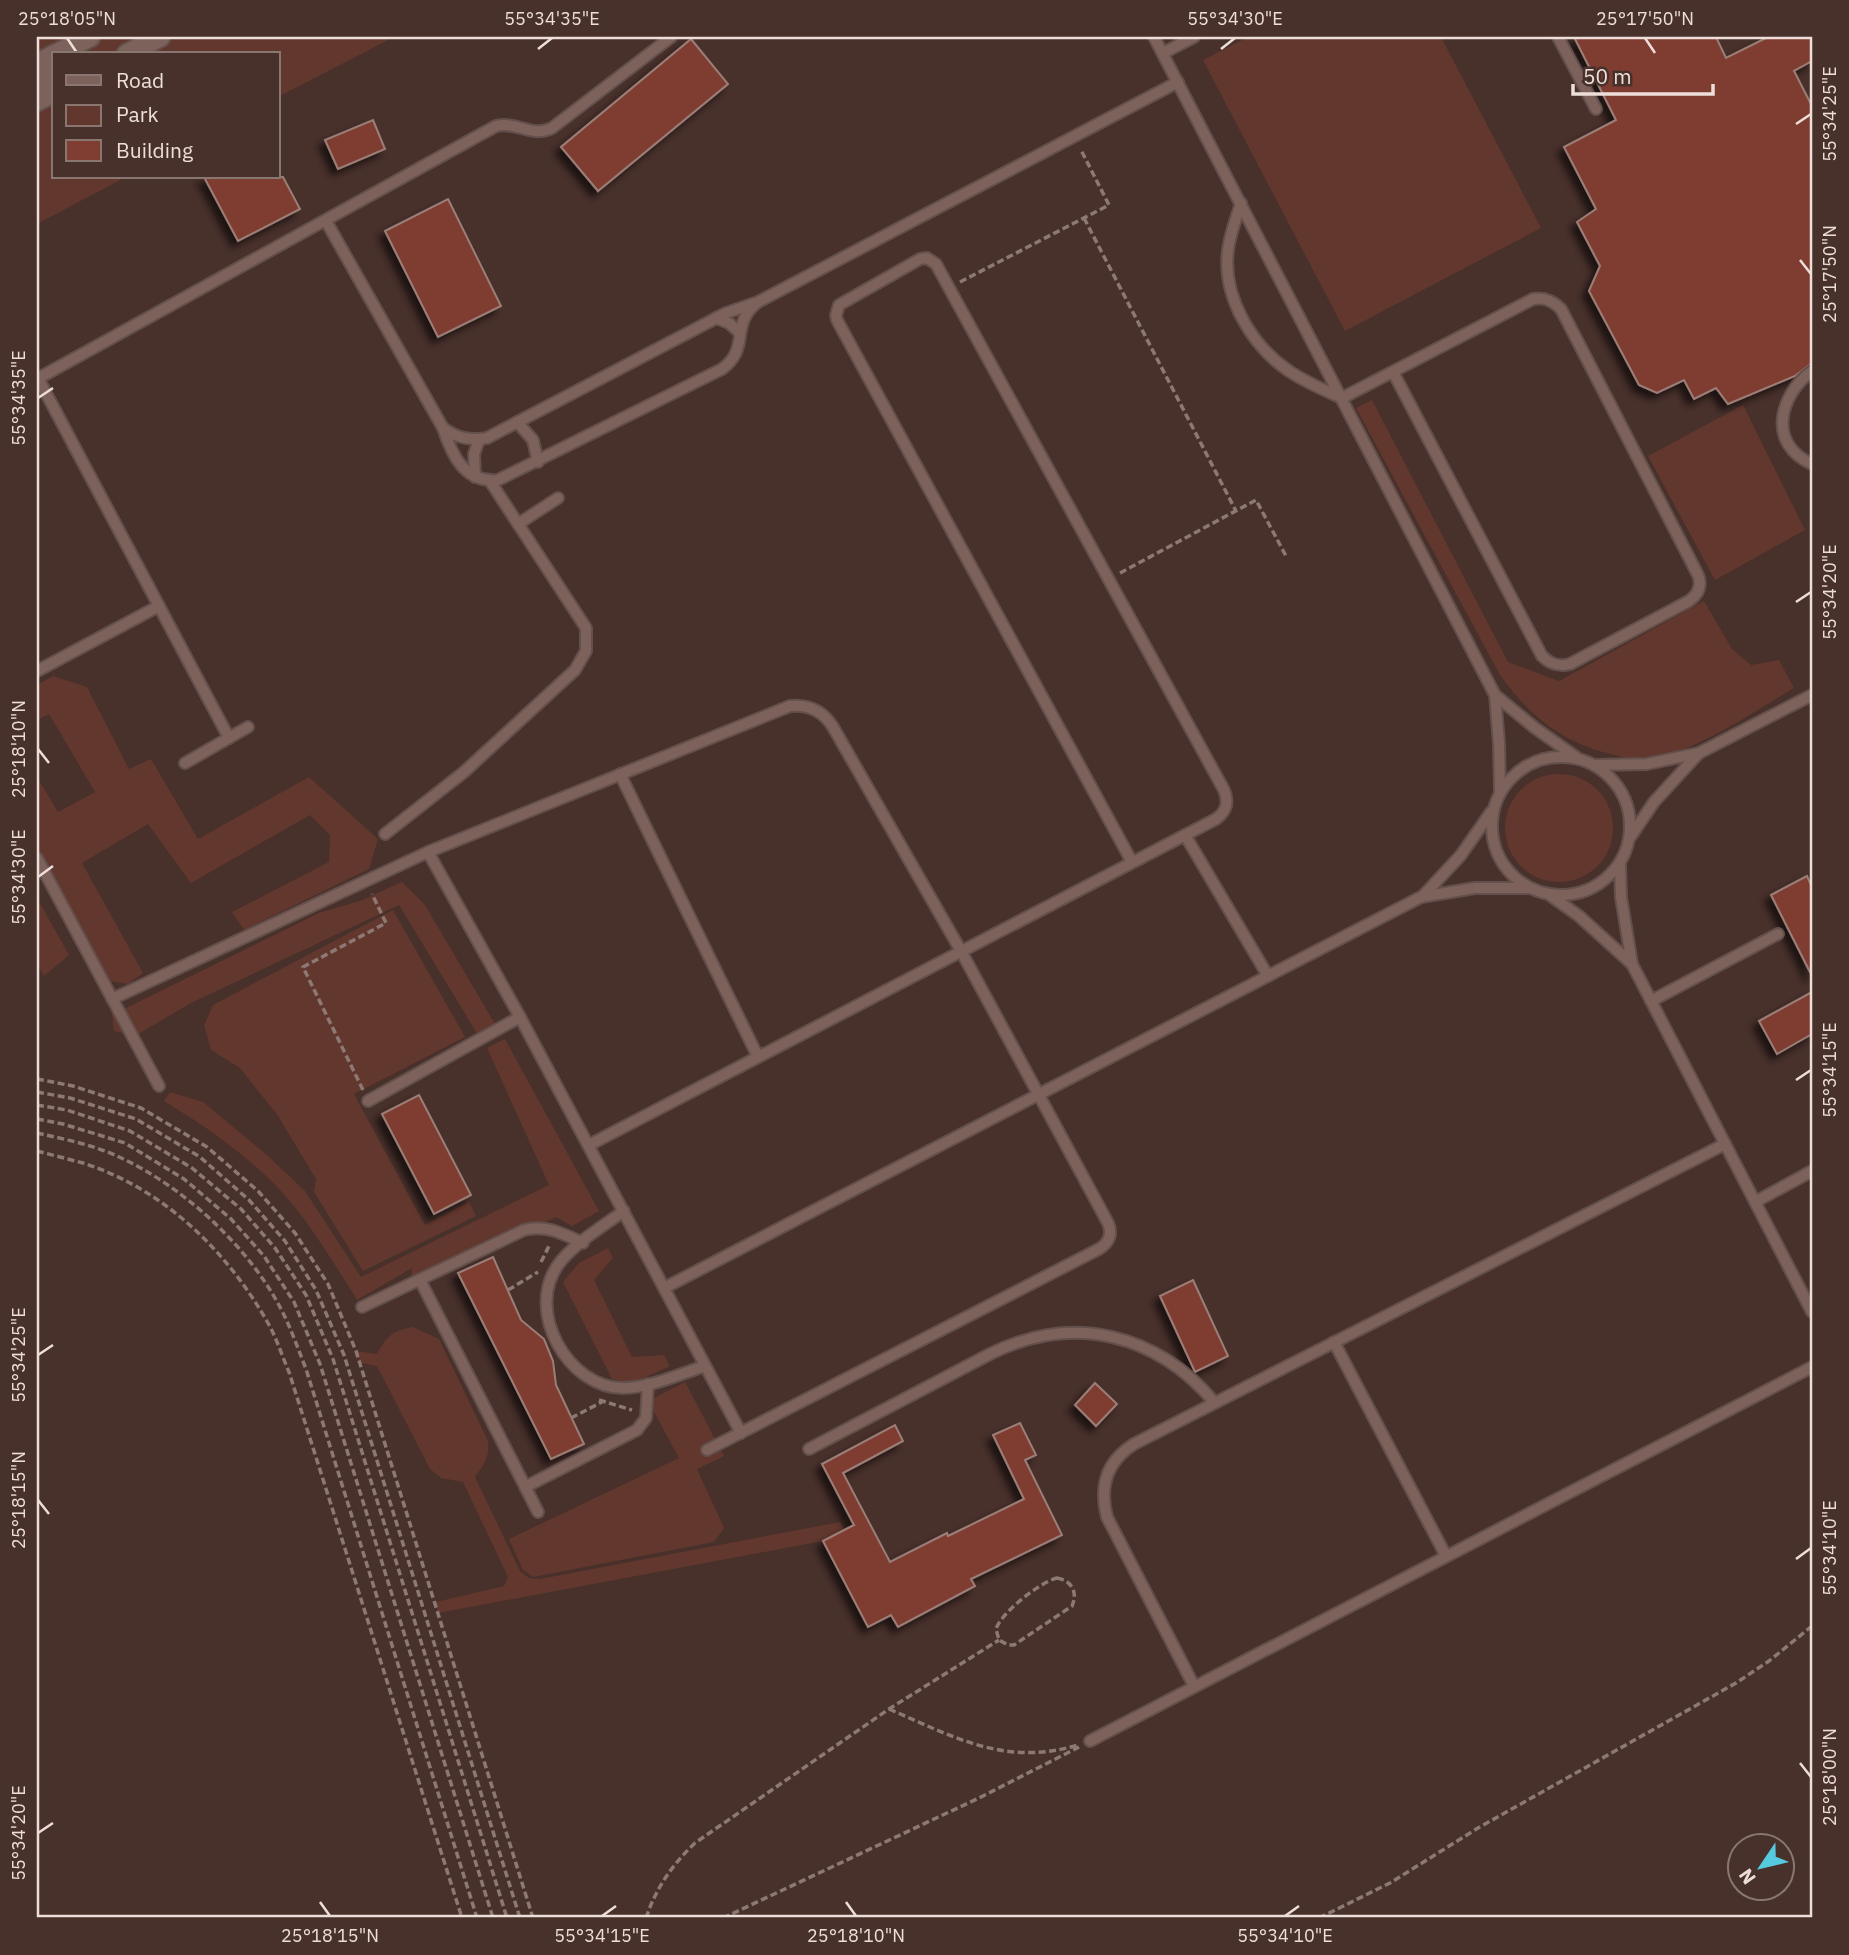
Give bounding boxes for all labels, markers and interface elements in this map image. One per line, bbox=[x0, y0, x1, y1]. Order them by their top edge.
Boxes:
text: 25°18'05"N bbox=[18, 7, 116, 30]
text: 55°34'35"E bbox=[504, 7, 600, 30]
text: 55°34'30"E bbox=[1187, 7, 1283, 30]
text: 25°17'50"N bbox=[1596, 7, 1694, 30]
legend bbox=[52, 52, 280, 178]
scale bar bbox=[1573, 52, 1713, 96]
text: 50 m bbox=[1583, 62, 1632, 90]
text: Road bbox=[116, 66, 164, 94]
text: 55°34'25"E bbox=[1818, 66, 1841, 162]
text: Park bbox=[116, 100, 159, 128]
text: Building bbox=[116, 136, 193, 164]
text: 25°17'50"N bbox=[1818, 225, 1841, 323]
text: 55°34'35"E bbox=[7, 350, 30, 446]
text: 55°34'20"E bbox=[1818, 544, 1841, 640]
text: 25°18'10"N bbox=[7, 700, 30, 798]
text: 55°34'30"E bbox=[7, 829, 30, 925]
text: 55°34'15"E bbox=[1818, 1022, 1841, 1118]
text: 55°34'25"E bbox=[7, 1307, 30, 1403]
text: 25°18'15"N bbox=[7, 1451, 30, 1549]
text: 55°34'10"E bbox=[1818, 1500, 1841, 1596]
text: 25°18'00"N bbox=[1818, 1728, 1841, 1826]
text: 55°34'20"E bbox=[7, 1785, 30, 1881]
north arrow bbox=[1727, 1832, 1797, 1902]
text: N bbox=[1733, 1864, 1761, 1889]
text: 25°18'15"N bbox=[281, 1924, 379, 1947]
text: 55°34'15"E bbox=[554, 1924, 650, 1947]
text: 25°18'10"N bbox=[807, 1924, 905, 1947]
text: 55°34'10"E bbox=[1237, 1924, 1333, 1947]

